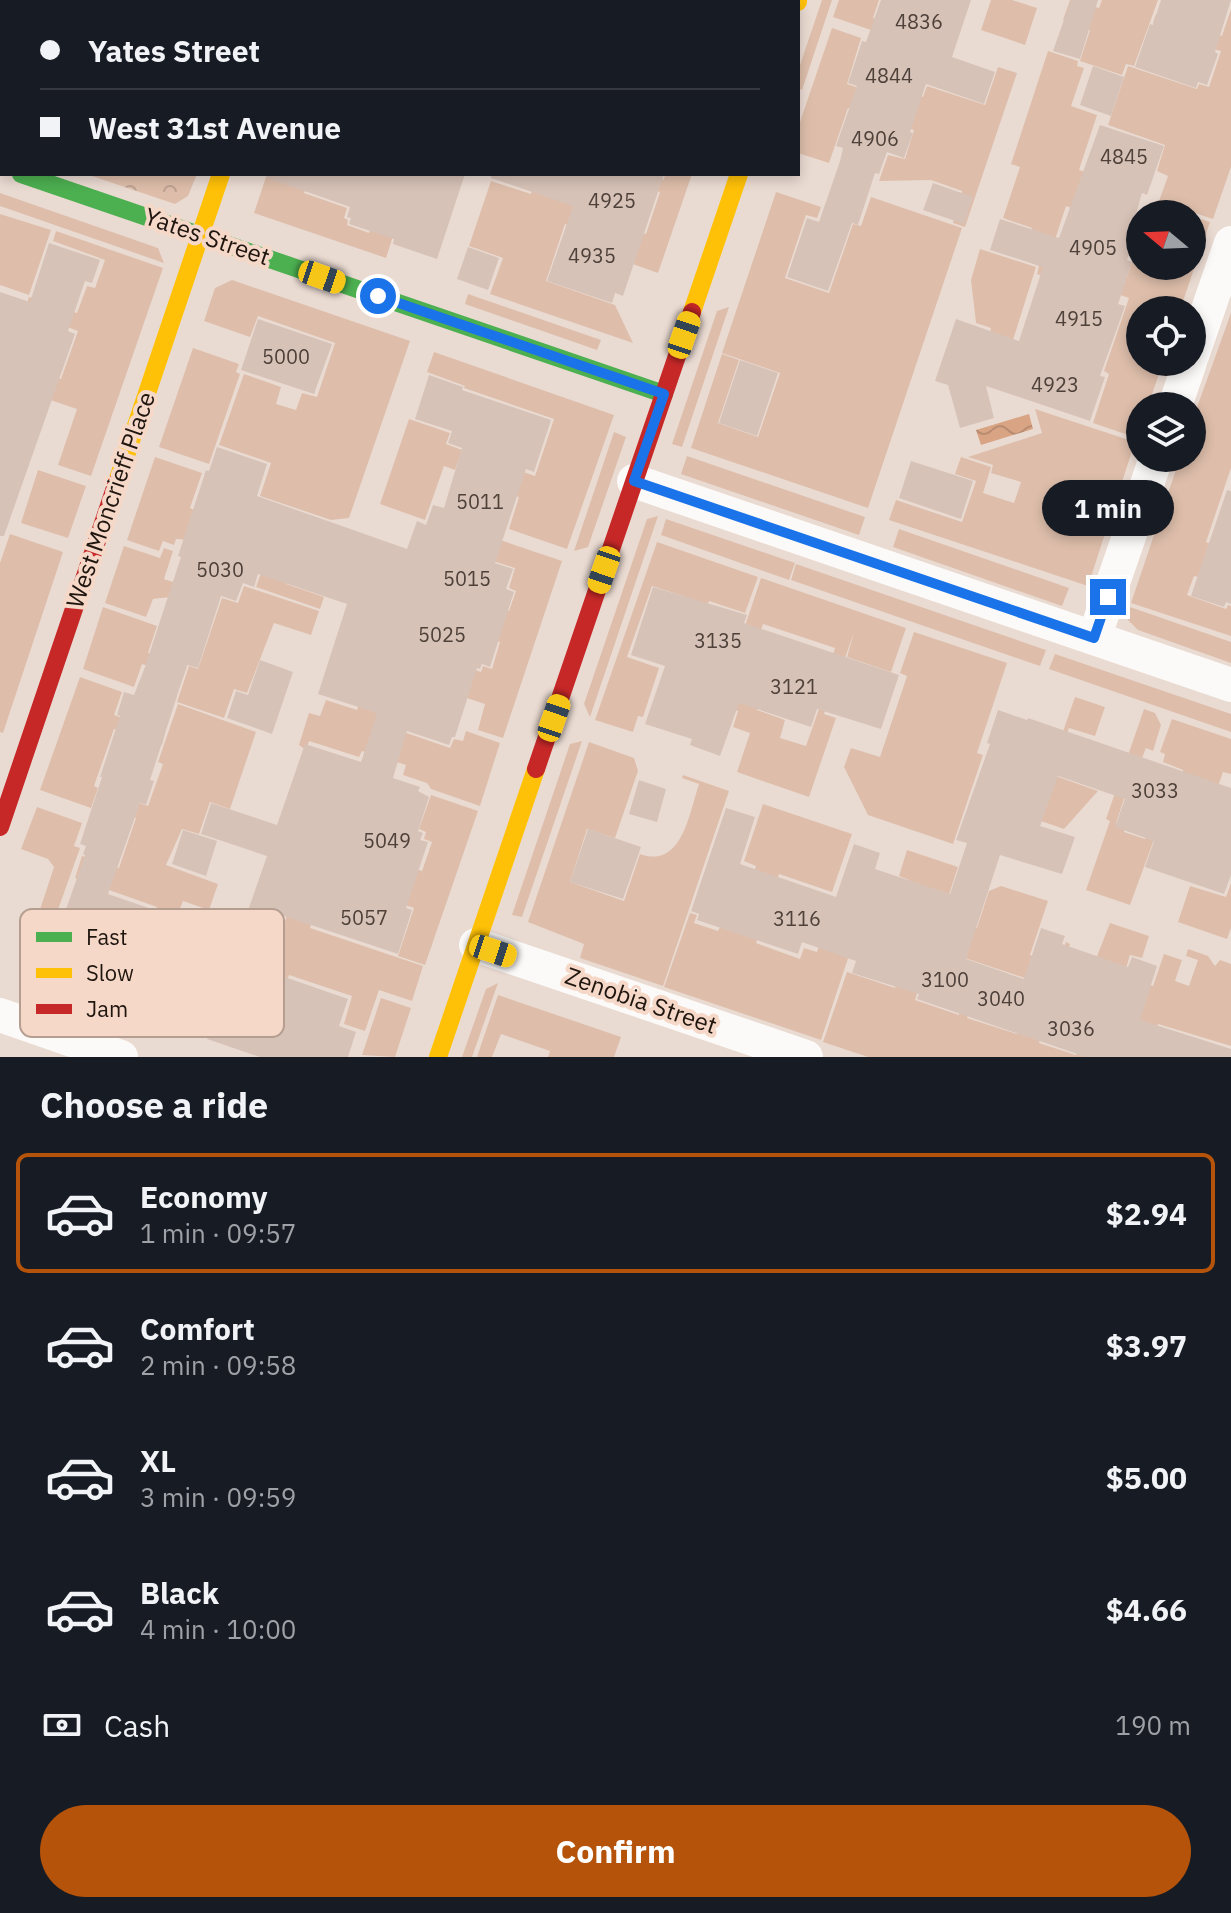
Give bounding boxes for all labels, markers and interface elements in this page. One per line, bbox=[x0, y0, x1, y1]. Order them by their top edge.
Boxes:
house number: 4836 bbox=[895, 8, 943, 35]
text: Yates Street bbox=[88, 31, 260, 70]
house number: 4844 bbox=[865, 62, 913, 89]
text: West 31st Avenue bbox=[88, 108, 341, 147]
house number: 4906 bbox=[851, 125, 899, 152]
house number: 4845 bbox=[1100, 143, 1148, 170]
house number: 4925 bbox=[588, 187, 636, 214]
street label: Yates Street bbox=[140, 200, 274, 272]
north arrow bbox=[1126, 200, 1206, 280]
map controls bbox=[1126, 200, 1206, 472]
house number: 4905 bbox=[1069, 234, 1117, 261]
house number: 4935 bbox=[568, 242, 616, 269]
car bbox=[295, 258, 349, 296]
route start bbox=[360, 278, 396, 314]
button: locate bbox=[1126, 296, 1206, 376]
house number: 4915 bbox=[1055, 305, 1103, 332]
car bbox=[665, 308, 703, 362]
house number: 5000 bbox=[262, 343, 310, 370]
house number: 4923 bbox=[1031, 371, 1079, 398]
street label: West Moncrieff Place bbox=[58, 387, 162, 612]
button: layers bbox=[1126, 392, 1206, 472]
callout: 1 min bbox=[1042, 481, 1174, 537]
house number: 5011 bbox=[456, 488, 504, 515]
text: 1 min bbox=[1074, 491, 1142, 525]
car bbox=[585, 543, 623, 597]
house number: 5030 bbox=[196, 556, 244, 583]
house number: 5015 bbox=[443, 565, 491, 592]
route end bbox=[1090, 579, 1126, 615]
house number: 5025 bbox=[418, 621, 466, 648]
house number: 3135 bbox=[694, 627, 742, 654]
house number: 3121 bbox=[770, 673, 818, 700]
car bbox=[535, 691, 573, 745]
house number: 3033 bbox=[1131, 777, 1179, 804]
house number: 5049 bbox=[363, 827, 411, 854]
house number: 5057 bbox=[340, 904, 388, 931]
house number: 3116 bbox=[773, 905, 821, 932]
legend bbox=[20, 909, 284, 1037]
text: Fast bbox=[86, 922, 127, 951]
car bbox=[466, 932, 520, 970]
text: Slow bbox=[86, 958, 134, 987]
street label: Zenobia Street bbox=[561, 959, 721, 1041]
house number: 3100 bbox=[921, 966, 969, 993]
house number: 3040 bbox=[977, 985, 1025, 1012]
text: Jam bbox=[86, 994, 128, 1023]
house number: 3036 bbox=[1047, 1015, 1095, 1042]
text: Choose a ride bbox=[40, 1081, 268, 1128]
icon: car bbox=[44, 1177, 116, 1249]
text: Economy bbox=[140, 1177, 268, 1216]
text: $2.94 bbox=[1106, 1194, 1187, 1233]
text: 1 min · 09:57 bbox=[140, 1216, 296, 1250]
icon: car bbox=[44, 1309, 116, 1381]
text: Comfort bbox=[140, 1309, 255, 1348]
text: $3.97 bbox=[1106, 1326, 1187, 1365]
text: 2 min · 09:58 bbox=[140, 1348, 296, 1382]
icon: car bbox=[44, 1441, 116, 1513]
text: XL bbox=[140, 1441, 176, 1480]
text: $5.00 bbox=[1106, 1458, 1187, 1497]
text: 3 min · 09:59 bbox=[140, 1480, 296, 1514]
icon: car bbox=[44, 1573, 116, 1645]
text: Black bbox=[140, 1573, 219, 1612]
text: $4.66 bbox=[1106, 1590, 1187, 1629]
text: 4 min · 10:00 bbox=[140, 1612, 296, 1646]
icon: cash bbox=[40, 1703, 84, 1747]
text: Cash bbox=[104, 1706, 170, 1745]
text: 190 m bbox=[1115, 1708, 1191, 1742]
button: Confirm bbox=[40, 1805, 1191, 1897]

